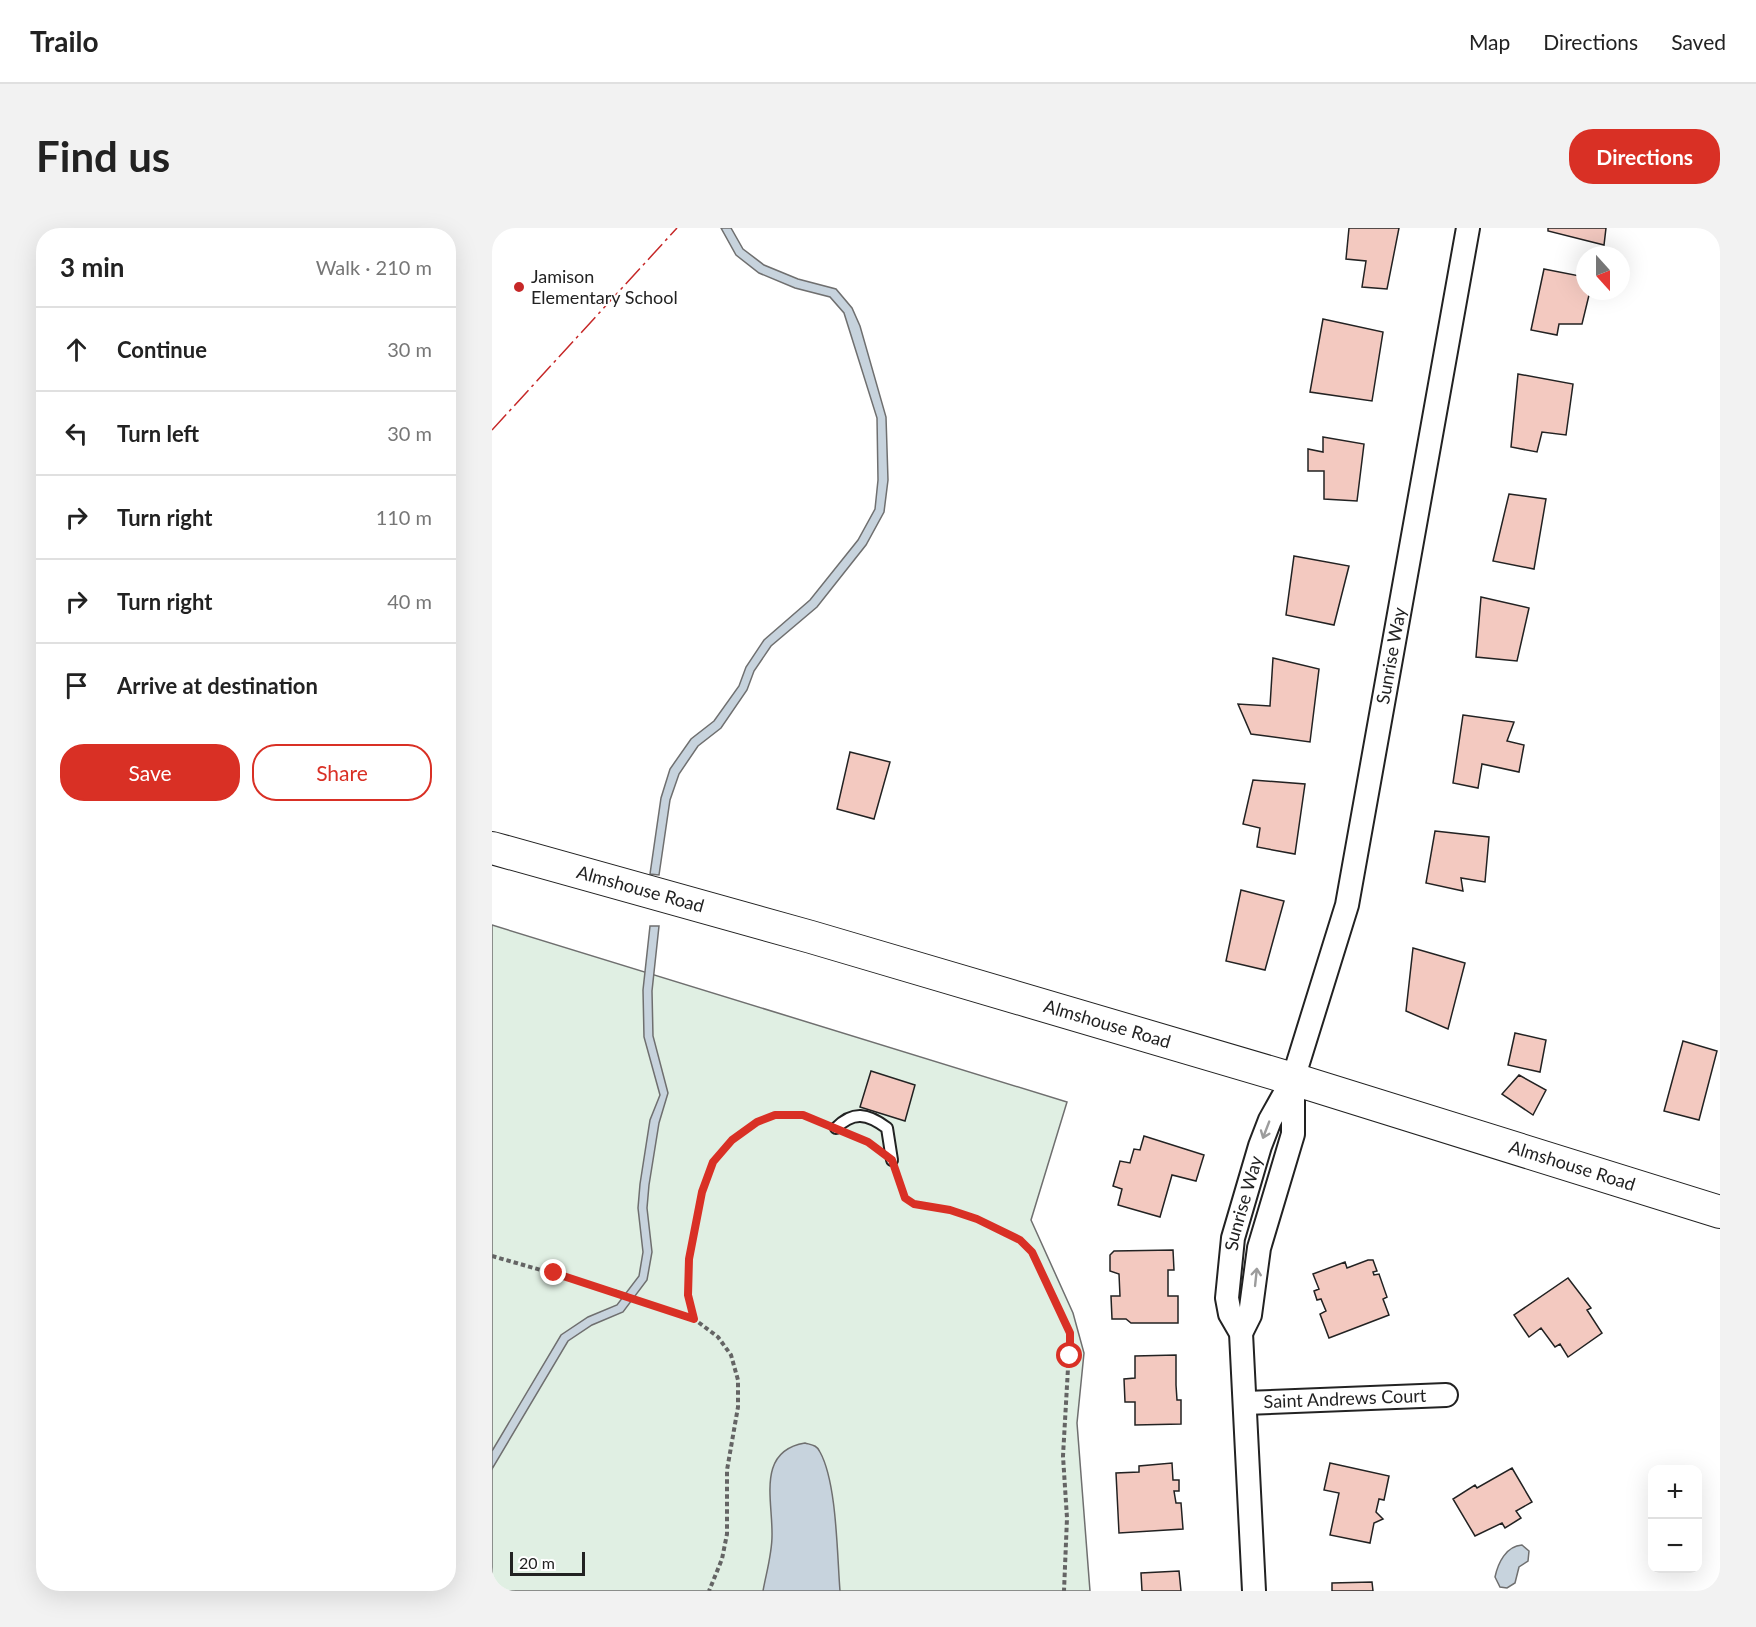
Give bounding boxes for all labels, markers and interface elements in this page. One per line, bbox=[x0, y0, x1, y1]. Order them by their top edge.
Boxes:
text: Trailo bbox=[30, 24, 99, 58]
text: Map bbox=[1469, 29, 1510, 54]
text: Directions bbox=[1543, 29, 1638, 54]
text: Saved bbox=[1671, 29, 1726, 54]
button: Directions bbox=[1569, 129, 1720, 184]
text: Find us bbox=[36, 131, 170, 181]
north arrow bbox=[1576, 246, 1630, 300]
text: 3 min bbox=[60, 251, 124, 283]
text: Walk · 210 m bbox=[316, 255, 432, 279]
place label: Jamison Elementary School bbox=[531, 265, 678, 308]
marker: Jamison Elementary School bbox=[512, 280, 526, 294]
icon: ahead bbox=[60, 333, 93, 366]
text: Continue bbox=[117, 336, 207, 363]
text: 30 m bbox=[387, 337, 432, 361]
icon: left bbox=[60, 417, 93, 450]
text: Turn left bbox=[117, 420, 199, 447]
text: 30 m bbox=[387, 421, 432, 445]
icon: right bbox=[60, 501, 93, 534]
text: Turn right bbox=[117, 504, 212, 531]
text: 110 m bbox=[376, 505, 432, 529]
icon: right bbox=[60, 585, 93, 618]
text: Turn right bbox=[117, 588, 212, 615]
text: 40 m bbox=[387, 589, 432, 613]
street label: Sunrise Way bbox=[1371, 605, 1410, 706]
icon: arrive bbox=[60, 669, 93, 702]
text: Arrive at destination bbox=[117, 672, 318, 699]
button: Save bbox=[60, 744, 240, 801]
button: Share bbox=[252, 744, 432, 801]
street label: Almshouse Road bbox=[574, 860, 707, 917]
street label: Almshouse Road bbox=[1041, 994, 1174, 1052]
one-way arrow bbox=[1260, 1120, 1271, 1139]
street label: Almshouse Road bbox=[1506, 1135, 1638, 1195]
street label: Sunrise Way bbox=[1220, 1152, 1267, 1252]
route end bbox=[540, 1259, 566, 1285]
one-way arrow bbox=[1251, 1268, 1262, 1288]
route start bbox=[1056, 1342, 1082, 1368]
street label: Saint Andrews Court bbox=[1263, 1384, 1427, 1412]
map controls bbox=[1648, 1465, 1702, 1573]
button: + bbox=[1648, 1465, 1702, 1519]
button: − bbox=[1648, 1519, 1702, 1573]
scale bar bbox=[510, 1549, 585, 1576]
text: 20 m bbox=[519, 1553, 555, 1572]

